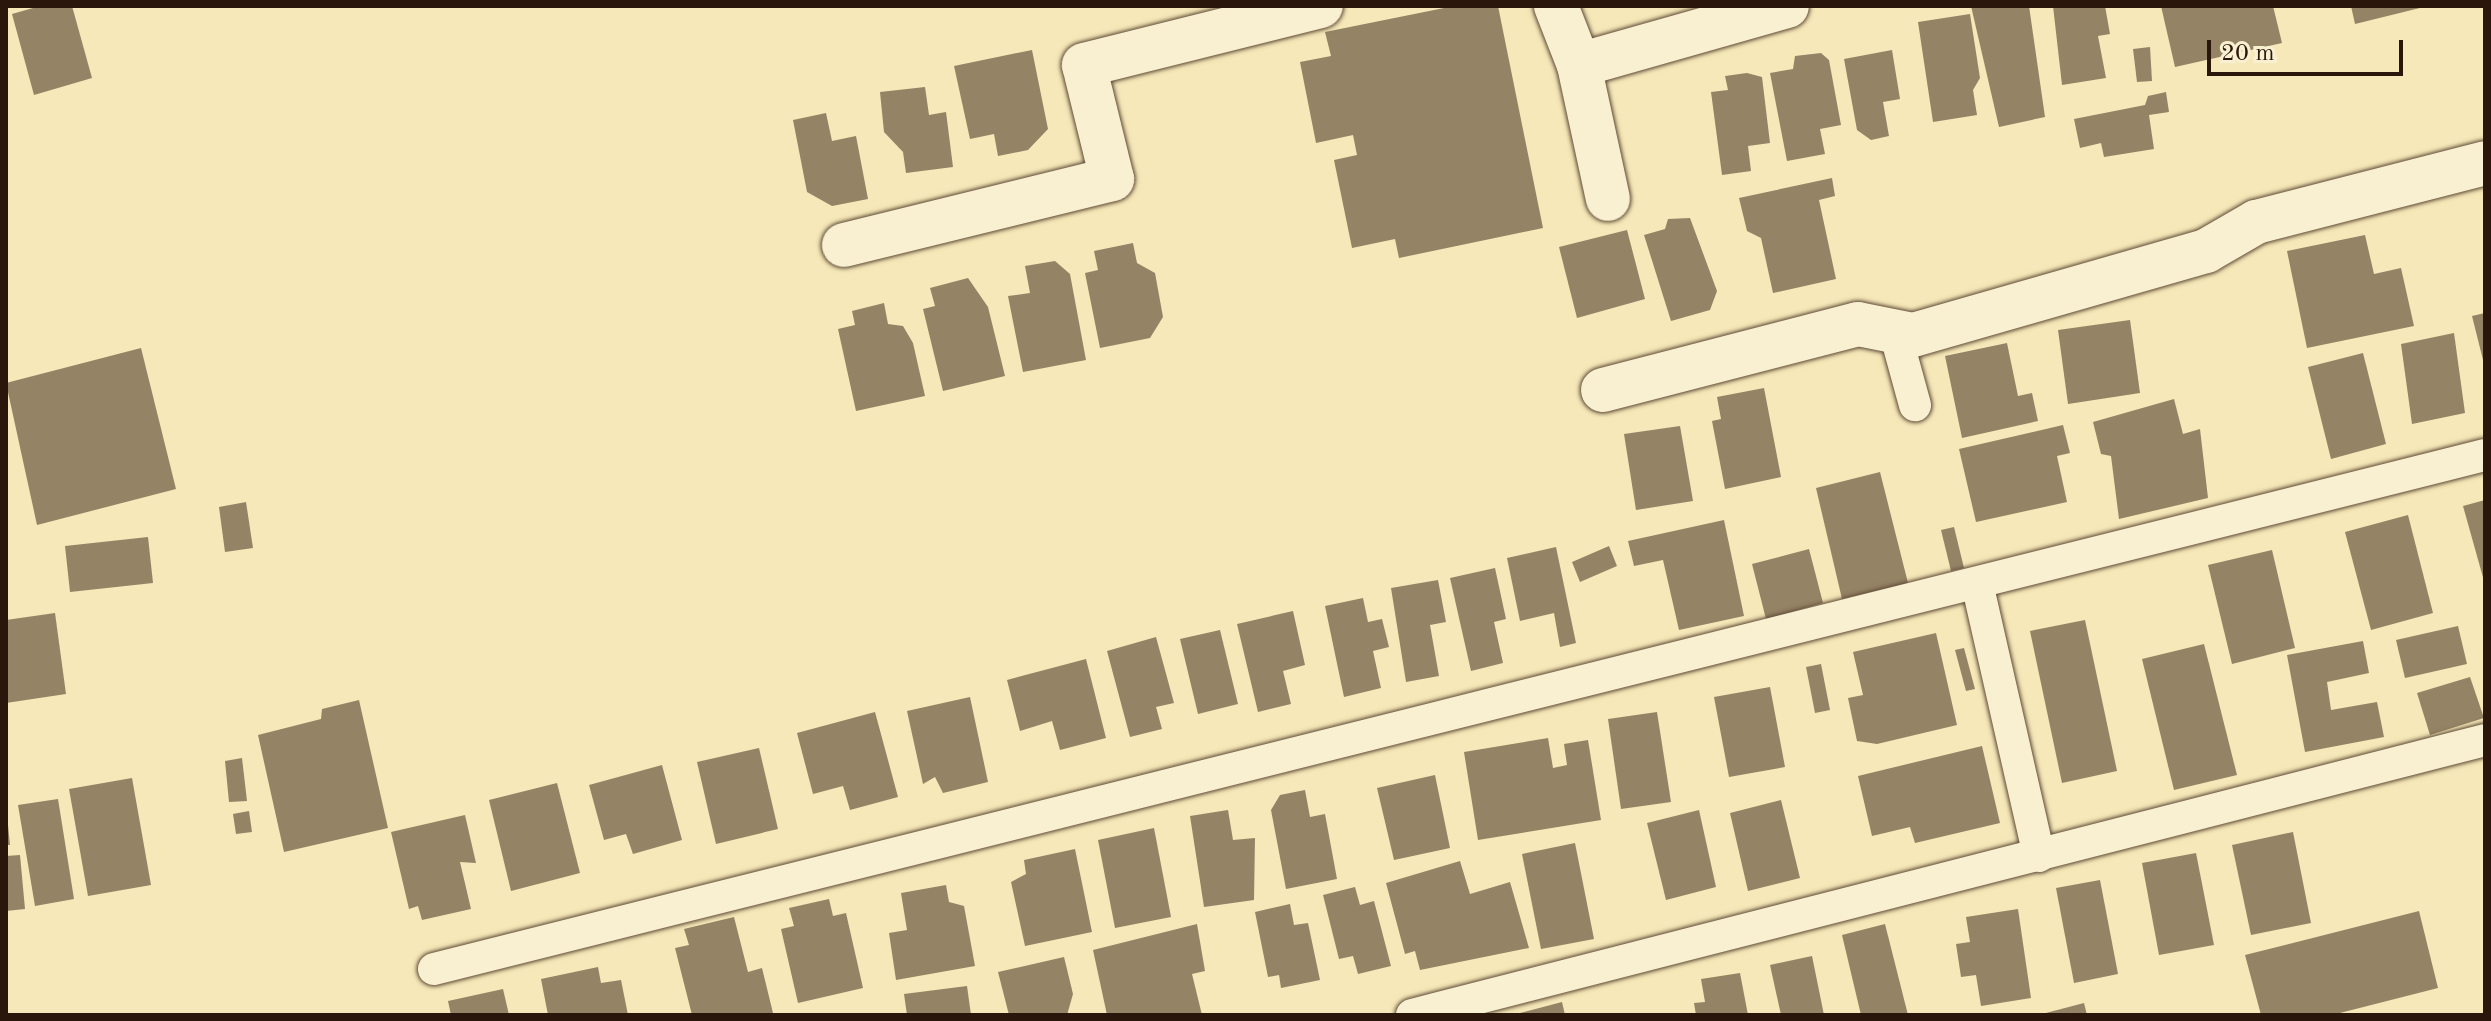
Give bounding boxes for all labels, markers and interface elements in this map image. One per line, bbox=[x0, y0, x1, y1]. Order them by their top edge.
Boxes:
scale bar bbox=[2211, 24, 2407, 74]
text: 20 m bbox=[2221, 42, 2275, 66]

